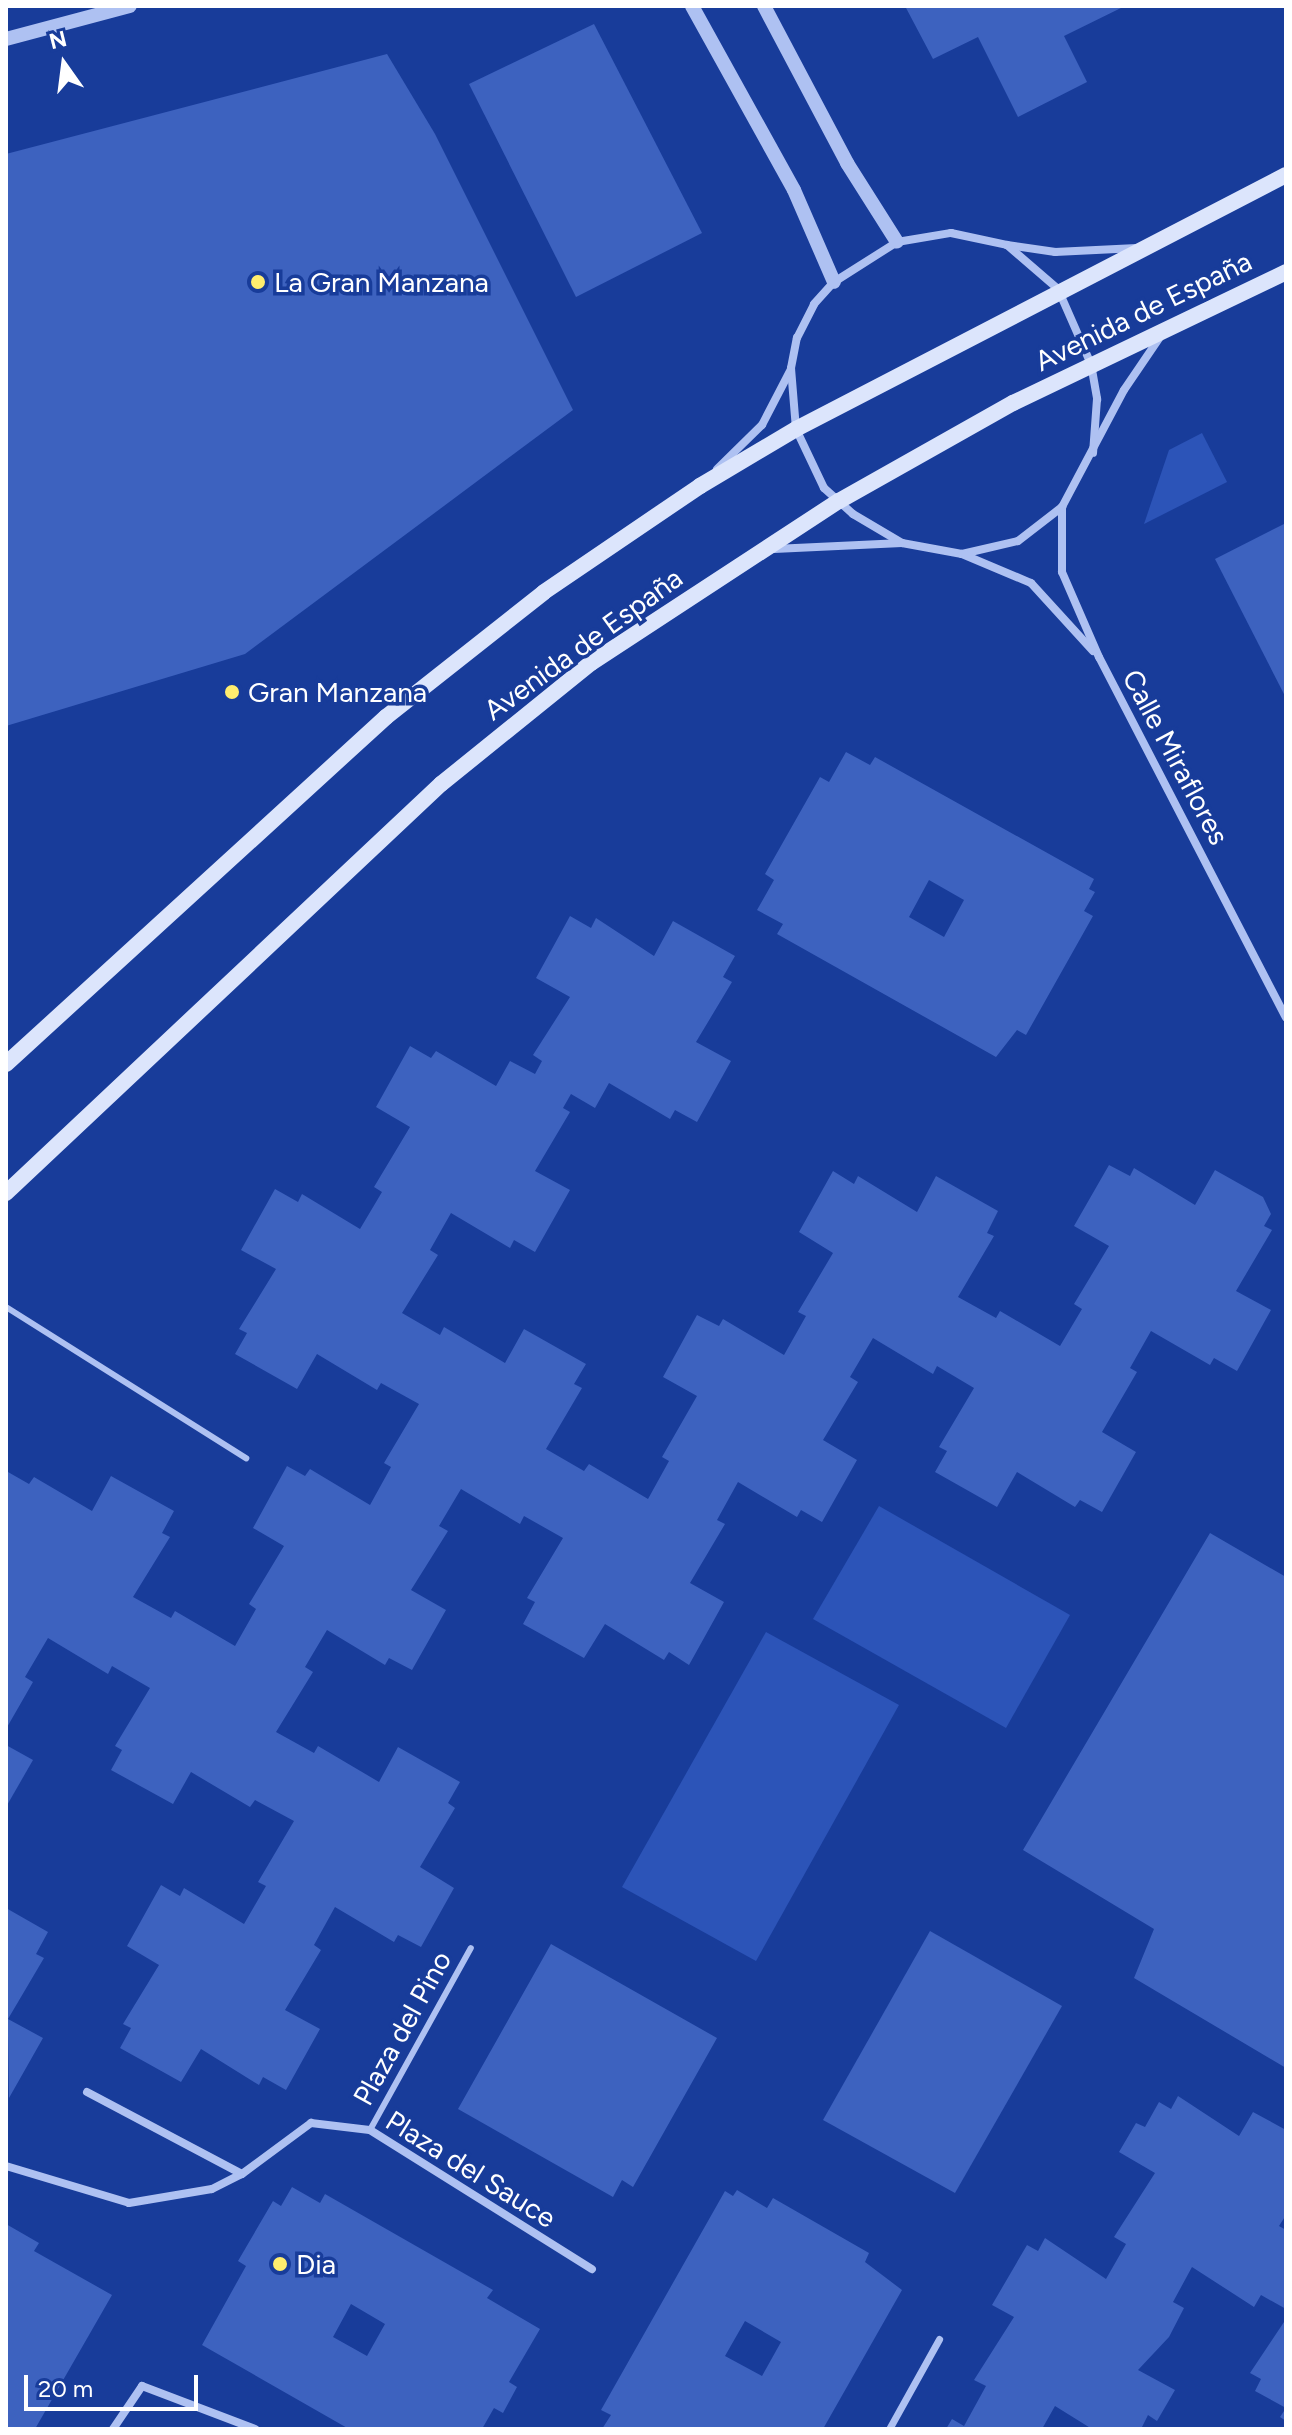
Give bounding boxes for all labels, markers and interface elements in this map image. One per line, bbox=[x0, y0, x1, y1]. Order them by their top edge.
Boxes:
north arrow bbox=[24, 24, 104, 104]
text: N bbox=[47, 25, 70, 55]
street label: Avenida de España bbox=[1029, 244, 1257, 378]
place label: La Gran Manzana bbox=[274, 265, 489, 299]
marker: La Gran Manzana bbox=[249, 273, 267, 291]
street label: Avenida de España bbox=[477, 561, 689, 727]
street label: Calle Miraflores bbox=[1116, 664, 1236, 850]
place label: Gran Manzana bbox=[248, 675, 427, 709]
marker: Gran Manzana bbox=[223, 683, 241, 701]
street label: Plaza del Pino bbox=[346, 1945, 458, 2111]
street label: Plaza del Sauce bbox=[380, 2103, 562, 2235]
place label: Dia bbox=[296, 2247, 336, 2281]
marker: Dia bbox=[271, 2255, 289, 2273]
scale bar bbox=[28, 2359, 202, 2409]
text: 20 m bbox=[38, 2374, 93, 2403]

